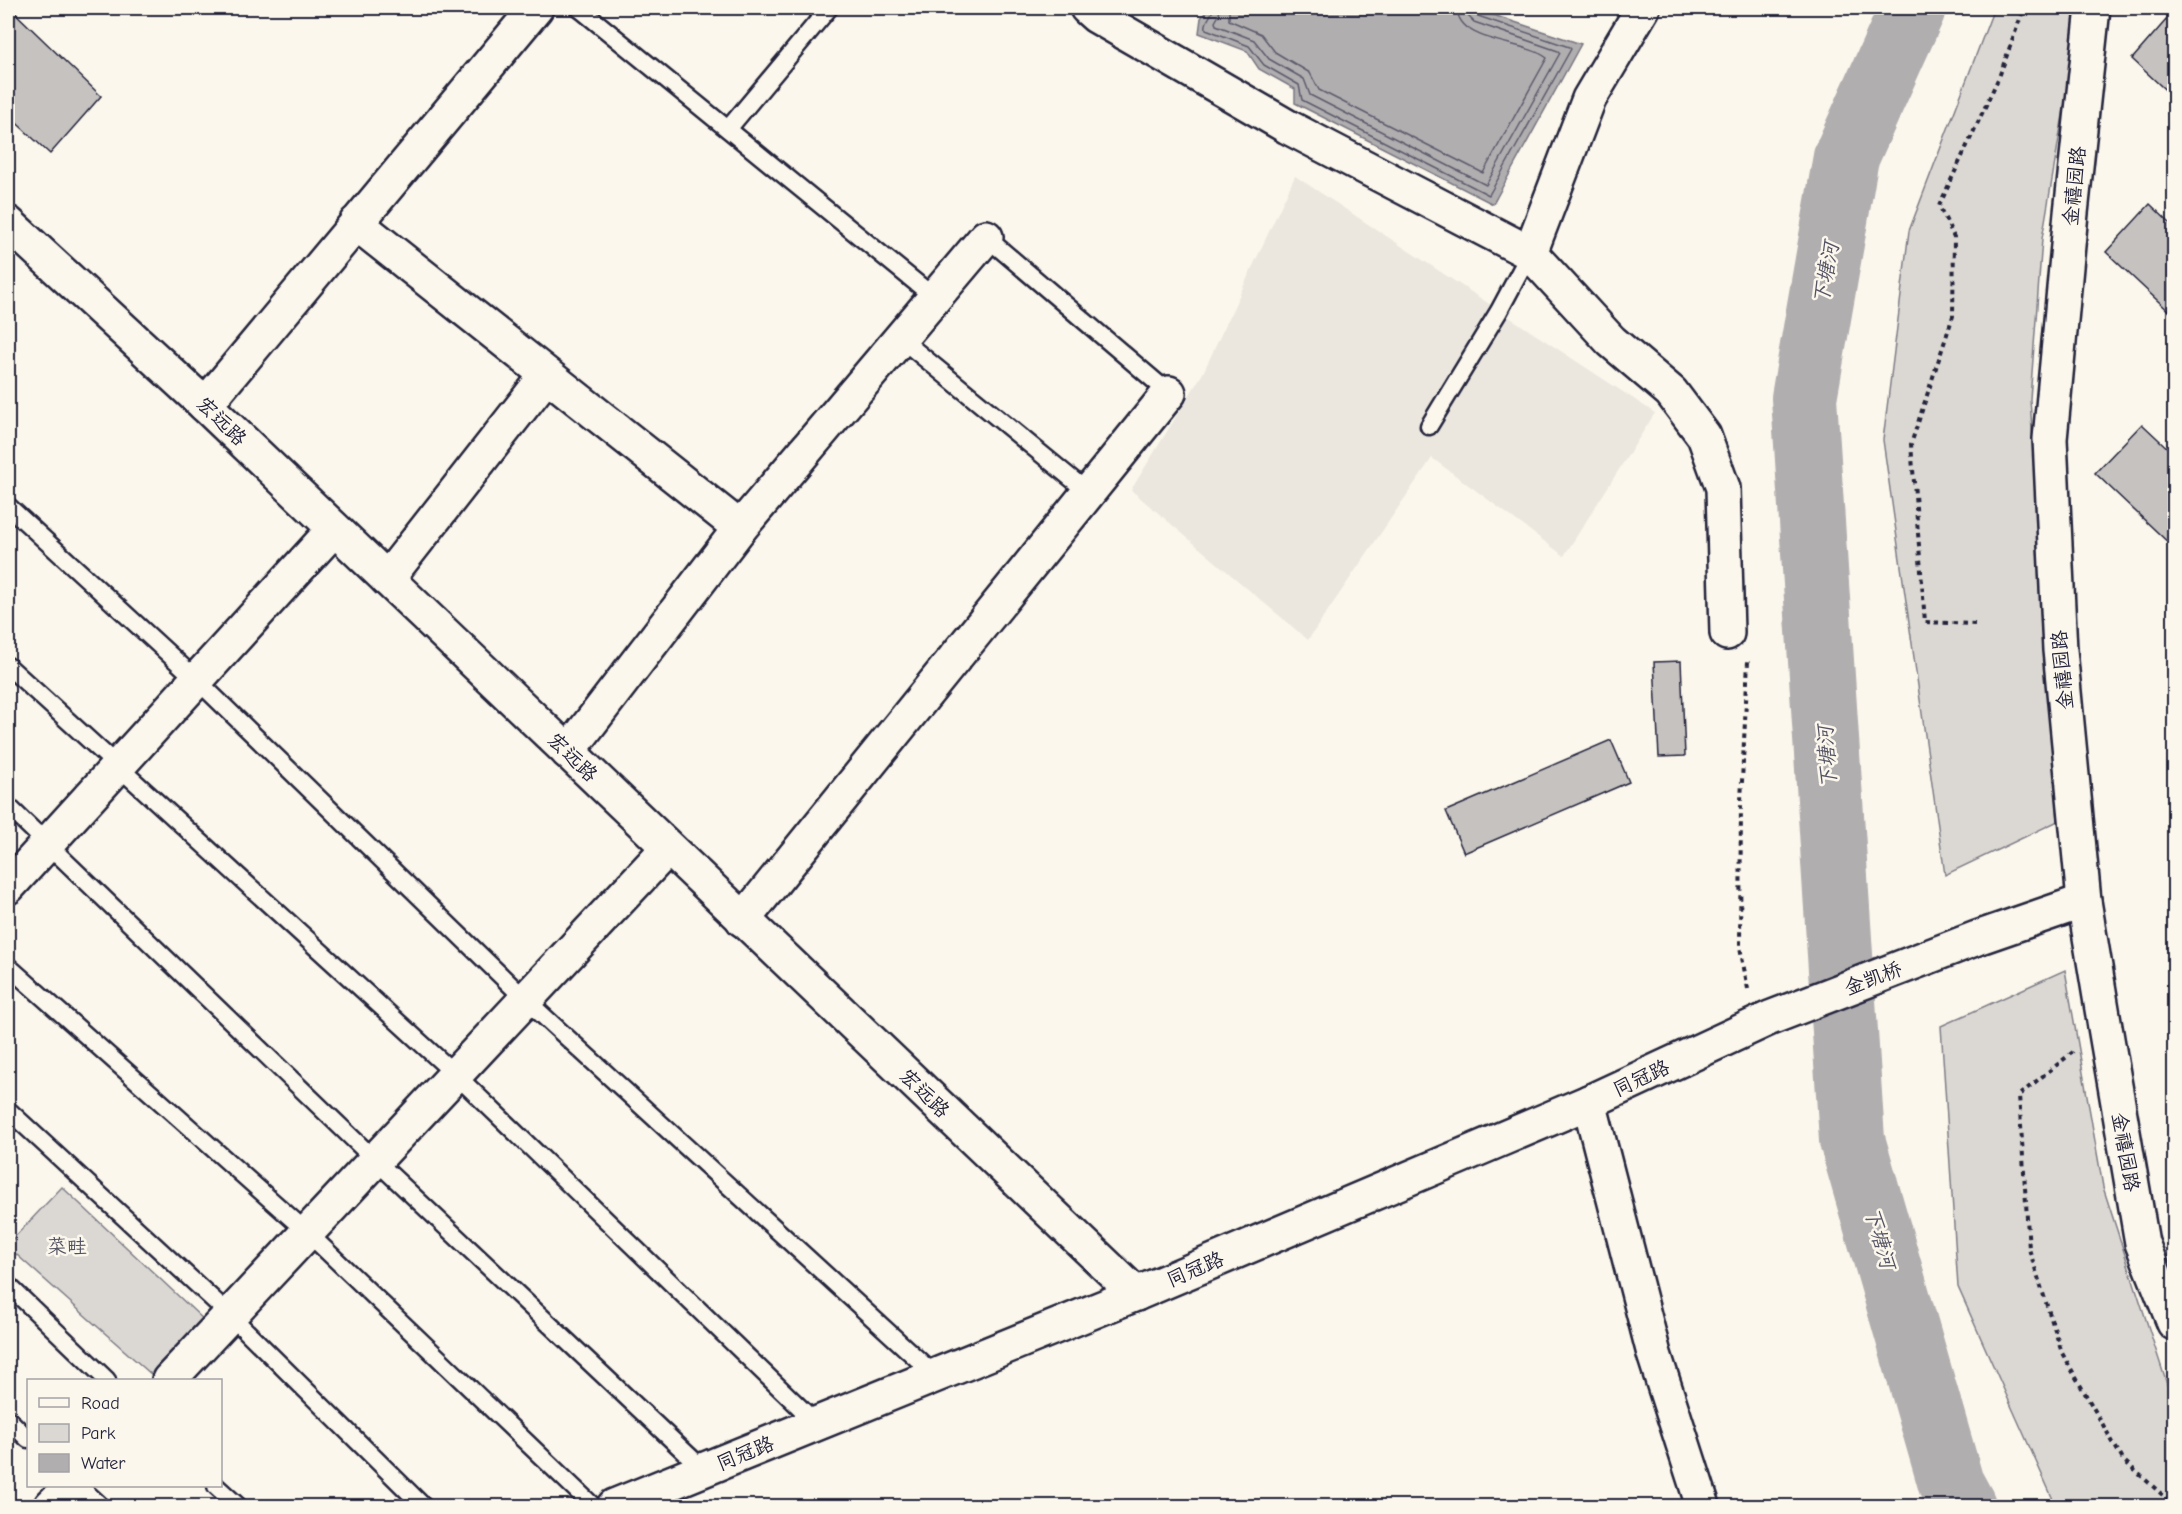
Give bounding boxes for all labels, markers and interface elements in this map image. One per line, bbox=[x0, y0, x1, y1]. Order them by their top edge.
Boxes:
street label: 金禧园路 bbox=[2059, 144, 2090, 227]
water label: 下塘河 bbox=[1809, 237, 1844, 306]
street label: 宏远路 bbox=[192, 392, 252, 451]
street label: 金禧园路 bbox=[2047, 628, 2077, 711]
water label: 下塘河 bbox=[1813, 722, 1841, 789]
street label: 宏远路 bbox=[543, 728, 603, 787]
street label: 金凯桥 bbox=[1841, 957, 1905, 1000]
street label: 同冠路 bbox=[1609, 1055, 1674, 1102]
street label: 宏远路 bbox=[895, 1064, 955, 1123]
street label: 金禧园路 bbox=[2107, 1111, 2144, 1194]
water label: 下塘河 bbox=[1860, 1204, 1901, 1274]
park label: 菜畦 bbox=[47, 1235, 87, 1258]
street label: 同冠路 bbox=[1163, 1247, 1228, 1292]
legend bbox=[27, 1379, 222, 1487]
text: Road bbox=[81, 1393, 120, 1414]
text: Park bbox=[81, 1423, 116, 1444]
street label: 同冠路 bbox=[713, 1431, 778, 1475]
text: Water bbox=[81, 1453, 126, 1474]

